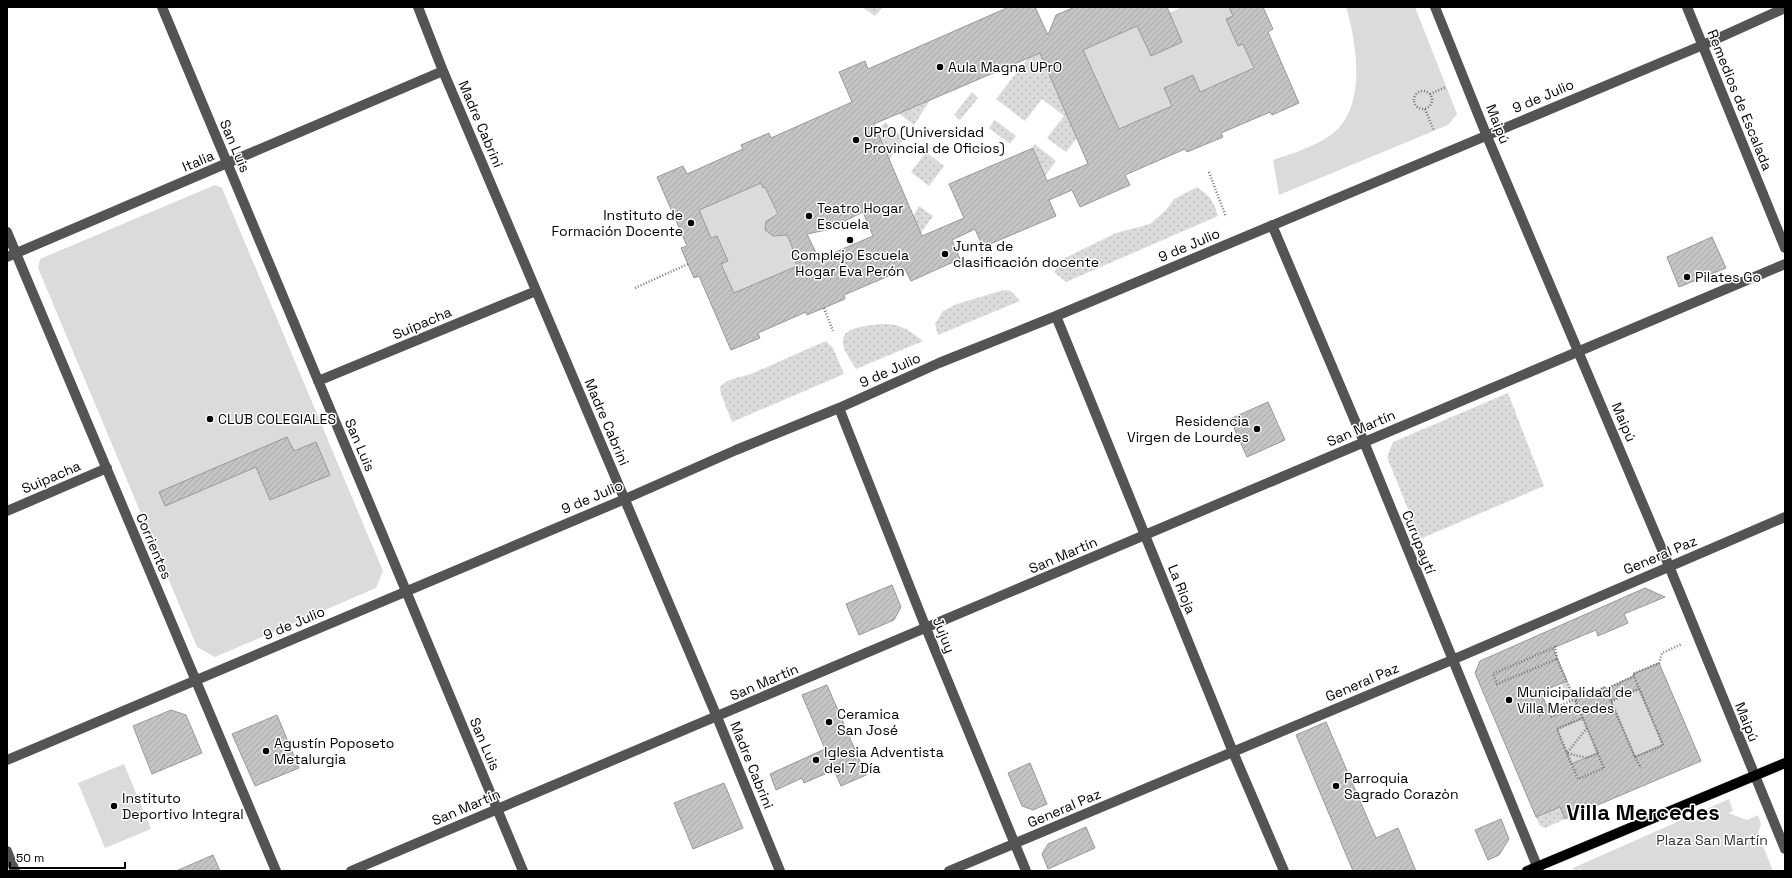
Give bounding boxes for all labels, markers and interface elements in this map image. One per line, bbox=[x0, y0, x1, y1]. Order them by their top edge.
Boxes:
street label: Remedios de Escalada bbox=[1703, 27, 1777, 173]
place label: Aula Magna UPrO bbox=[948, 58, 1062, 76]
marker: Aula Magna UPrO bbox=[935, 62, 945, 72]
street label: 9 de Julio bbox=[1510, 75, 1576, 117]
street label: Madre Cabrini bbox=[455, 78, 507, 170]
street label: Maipú bbox=[1482, 102, 1514, 146]
street label: San Luis bbox=[216, 117, 254, 175]
place label: UPrO (Universidad Provincial de Oficios) bbox=[864, 123, 1005, 157]
marker: UPrO (Universidad Provincial de Oficios) bbox=[851, 135, 861, 145]
street label: Italia bbox=[179, 146, 217, 176]
place label: Teatro Hogar Escuela bbox=[817, 199, 904, 233]
place label: Instituto de Formación Docente bbox=[552, 206, 683, 240]
marker: Teatro Hogar Escuela bbox=[804, 211, 814, 221]
marker: Instituto de Formación Docente bbox=[686, 218, 696, 228]
street label: 9 de Julio bbox=[1156, 224, 1222, 266]
marker: Complejo Escuela Hogar Eva Perón bbox=[845, 235, 855, 245]
place label: Junta de clasificación docente bbox=[953, 237, 1099, 271]
place label: Complejo Escuela Hogar Eva Perón bbox=[791, 246, 909, 280]
marker: Junta de clasificación docente bbox=[940, 249, 950, 259]
place label: Pilates Go bbox=[1695, 268, 1761, 286]
marker: Pilates Go bbox=[1682, 272, 1692, 282]
street label: Suipacha bbox=[390, 303, 454, 343]
street label: 9 de Julio bbox=[857, 349, 923, 391]
street label: Madre Cabrini bbox=[581, 376, 633, 468]
street label: Maipú bbox=[1608, 400, 1640, 444]
street label: San Martín bbox=[1324, 406, 1398, 450]
place label: CLUB COLEGIALES bbox=[218, 410, 336, 428]
place label: Residencia Virgen de Lourdes bbox=[1127, 412, 1249, 446]
marker: CLUB COLEGIALES bbox=[205, 414, 215, 424]
street label: San Luis bbox=[341, 416, 379, 474]
marker: Residencia Virgen de Lourdes bbox=[1252, 424, 1262, 434]
street label: Suipacha bbox=[19, 457, 83, 497]
street label: 9 de Julio bbox=[559, 476, 625, 518]
street label: Curupaytí bbox=[1398, 508, 1440, 577]
street label: Corrientes bbox=[132, 510, 176, 582]
street label: General Paz bbox=[1621, 531, 1699, 579]
street label: San Martín bbox=[1026, 533, 1100, 577]
street label: La Rioja bbox=[1164, 562, 1200, 616]
street label: 9 de Julio bbox=[261, 602, 327, 644]
street label: Jujuy bbox=[929, 614, 959, 656]
street label: General Paz bbox=[1323, 658, 1401, 706]
street label: San Martín bbox=[727, 660, 801, 704]
place label: Municipalidad de Villa Mercedes bbox=[1517, 683, 1632, 717]
marker: Municipalidad de Villa Mercedes bbox=[1504, 695, 1514, 705]
street label: Maipú bbox=[1731, 700, 1763, 744]
place label: Ceramica San José bbox=[837, 705, 899, 739]
street label: San Luis bbox=[466, 715, 504, 773]
marker: Ceramica San José bbox=[824, 717, 834, 727]
street label: Madre Cabrini bbox=[726, 719, 778, 811]
place label: Agustín Poposeto Metalurgia bbox=[274, 734, 394, 768]
place label: Iglesia Adventista del 7 Día bbox=[824, 743, 944, 777]
marker: Agustín Poposeto Metalurgia bbox=[261, 746, 271, 756]
marker: Iglesia Adventista del 7 Día bbox=[811, 755, 821, 765]
place label: Parroquia Sagrado Corazòn bbox=[1344, 769, 1459, 803]
marker: Parroquia Sagrado Corazòn bbox=[1331, 781, 1341, 791]
street label: General Paz bbox=[1025, 784, 1103, 832]
street label: San Martín bbox=[429, 785, 503, 829]
place label: Instituto Deportivo Integral bbox=[122, 789, 244, 823]
district label: Villa Mercedes bbox=[1566, 798, 1720, 826]
marker: Instituto Deportivo Integral bbox=[109, 801, 119, 811]
park label: Plaza San Martín bbox=[1656, 831, 1768, 849]
scale bar bbox=[10, 844, 125, 870]
text: 50 m bbox=[16, 850, 44, 866]

